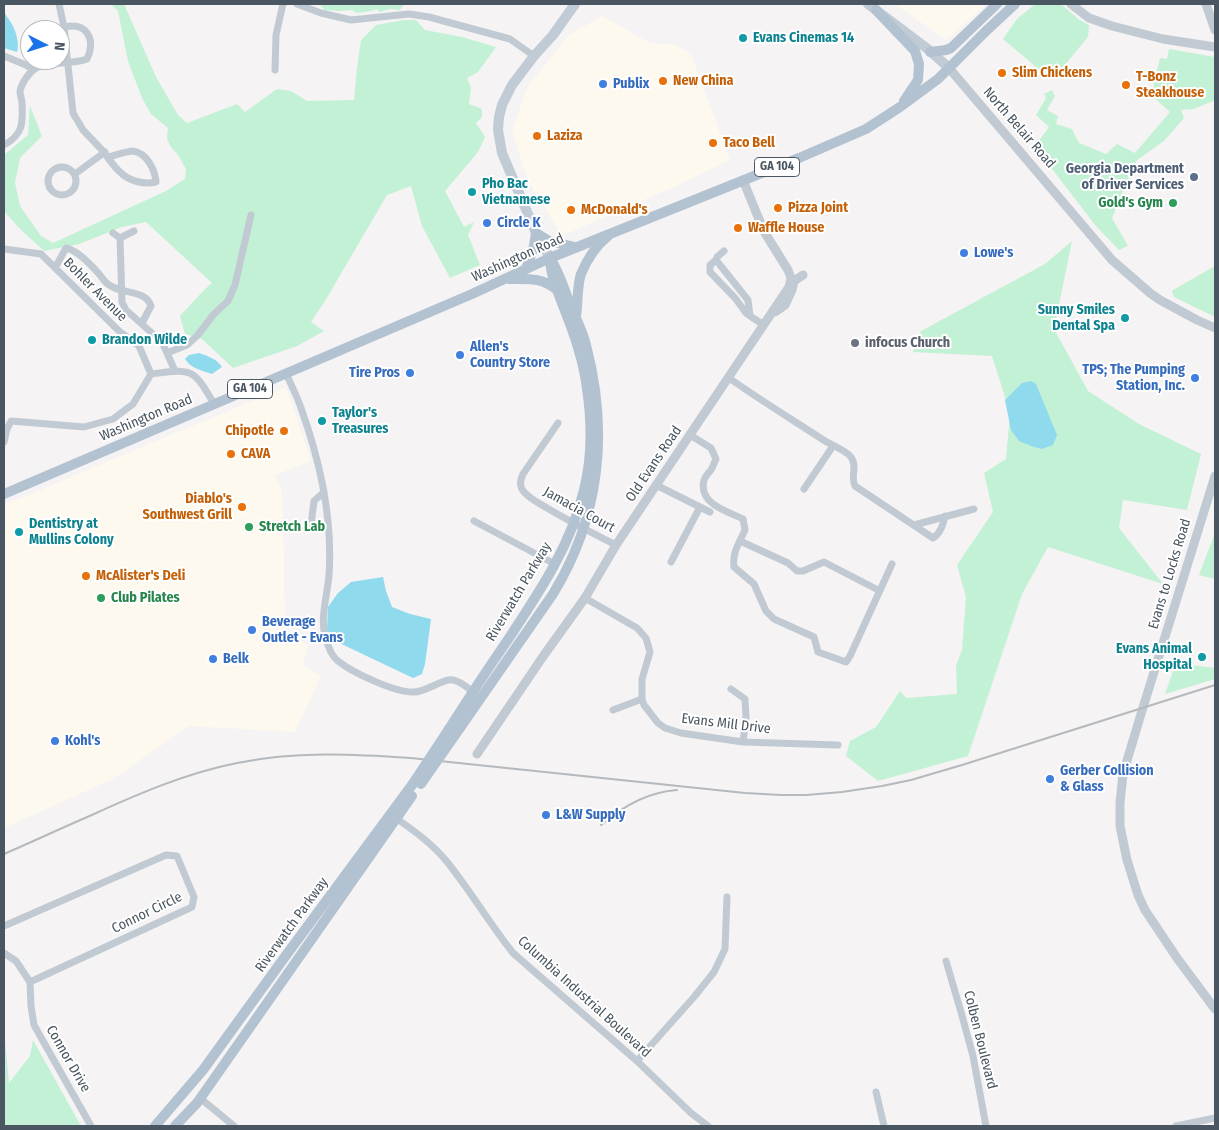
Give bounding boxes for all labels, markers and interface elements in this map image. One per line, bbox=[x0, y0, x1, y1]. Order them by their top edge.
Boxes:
north arrow bbox=[20, 20, 70, 70]
place label: Evans Cinemas 14 bbox=[753, 30, 854, 46]
marker: Evans Cinemas 14 bbox=[737, 32, 749, 44]
text: N bbox=[51, 41, 68, 51]
place label: Slim Chickens bbox=[1012, 65, 1092, 81]
marker: Slim Chickens bbox=[996, 67, 1008, 79]
place label: T-Bonz Steakhouse bbox=[1136, 69, 1204, 102]
place label: New China bbox=[673, 73, 733, 89]
marker: New China bbox=[657, 75, 669, 87]
place label: Publix bbox=[613, 76, 649, 92]
marker: Publix bbox=[597, 78, 609, 90]
marker: T-Bonz Steakhouse bbox=[1120, 79, 1132, 91]
street label: North Belair Road bbox=[979, 84, 1059, 172]
place label: Laziza bbox=[547, 128, 583, 144]
marker: Laziza bbox=[531, 130, 543, 142]
place label: Taco Bell bbox=[723, 135, 775, 151]
marker: Taco Bell bbox=[707, 137, 719, 149]
road number: GA 104 bbox=[754, 158, 800, 176]
place label: Georgia Department of Driver Services bbox=[1066, 161, 1184, 193]
marker: Georgia Department of Driver Services bbox=[1188, 171, 1200, 183]
place label: Pho Bac Vietnamese bbox=[482, 176, 550, 208]
marker: Pho Bac Vietnamese bbox=[466, 186, 478, 198]
place label: Gold's Gym bbox=[1098, 195, 1163, 211]
marker: Gold's Gym bbox=[1167, 197, 1179, 209]
place label: Pizza Joint bbox=[788, 200, 848, 216]
place label: McDonald's bbox=[581, 202, 648, 218]
marker: Pizza Joint bbox=[772, 202, 784, 214]
marker: McDonald's bbox=[565, 204, 577, 216]
place label: Circle K bbox=[497, 215, 541, 231]
marker: Circle K bbox=[481, 217, 493, 229]
place label: Waffle House bbox=[748, 220, 824, 236]
marker: Waffle House bbox=[732, 222, 744, 234]
street label: Washington Road bbox=[469, 230, 567, 286]
place label: Lowe's bbox=[974, 245, 1013, 261]
marker: Lowe's bbox=[958, 247, 970, 259]
street label: Bohler Avenue bbox=[60, 255, 130, 325]
place label: Sunny Smiles Dental Spa bbox=[1038, 302, 1115, 334]
marker: Sunny Smiles Dental Spa bbox=[1119, 312, 1131, 324]
place label: Brandon Wilde bbox=[102, 332, 187, 348]
marker: Brandon Wilde bbox=[86, 334, 98, 346]
place label: infocus Church bbox=[865, 335, 950, 351]
marker: infocus Church bbox=[849, 337, 861, 349]
place label: Allen's Country Store bbox=[470, 339, 550, 372]
marker: Allen's Country Store bbox=[454, 349, 466, 361]
place label: TPS; The Pumping Station, Inc. bbox=[1082, 362, 1185, 394]
place label: Tire Pros bbox=[349, 365, 400, 381]
marker: Tire Pros bbox=[404, 367, 416, 379]
marker: TPS; The Pumping Station, Inc. bbox=[1189, 372, 1201, 384]
road number: GA 104 bbox=[228, 379, 272, 398]
street label: Washington Road bbox=[97, 391, 195, 445]
place label: Taylor's Treasures bbox=[332, 405, 388, 438]
marker: Taylor's Treasures bbox=[316, 415, 328, 427]
place label: Chipotle bbox=[225, 423, 274, 439]
street label: Old Evans Road bbox=[622, 423, 686, 505]
marker: Chipotle bbox=[278, 425, 290, 437]
place label: CAVA bbox=[241, 446, 270, 462]
marker: CAVA bbox=[225, 448, 237, 460]
street label: Jamacia Court bbox=[540, 484, 618, 536]
place label: Diablo's Southwest Grill bbox=[142, 491, 232, 524]
marker: Diablo's Southwest Grill bbox=[236, 501, 248, 513]
place label: Dentistry at Mullins Colony bbox=[29, 516, 114, 548]
street label: Evans to Locks Road bbox=[1145, 517, 1195, 631]
place label: Stretch Lab bbox=[259, 519, 325, 535]
marker: Stretch Lab bbox=[243, 521, 255, 533]
marker: Dentistry at Mullins Colony bbox=[13, 526, 25, 538]
street label: Riverwatch Parkway bbox=[483, 539, 555, 645]
place label: McAlister's Deli bbox=[96, 568, 185, 584]
marker: McAlister's Deli bbox=[80, 570, 92, 582]
place label: Club Pilates bbox=[111, 590, 180, 606]
marker: Club Pilates bbox=[95, 592, 107, 604]
place label: Beverage Outlet - Evans bbox=[262, 614, 343, 646]
marker: Beverage Outlet - Evans bbox=[246, 624, 258, 636]
place label: Evans Animal Hospital bbox=[1116, 641, 1192, 674]
place label: Belk bbox=[223, 651, 249, 667]
marker: Evans Animal Hospital bbox=[1196, 651, 1208, 663]
marker: Belk bbox=[207, 653, 219, 665]
street label: Evans Mill Drive bbox=[680, 710, 772, 738]
place label: Kohl's bbox=[65, 733, 100, 749]
marker: Kohl's bbox=[49, 735, 61, 747]
place label: Gerber Collision & Glass bbox=[1060, 763, 1154, 796]
marker: Gerber Collision & Glass bbox=[1044, 773, 1056, 785]
place label: L&W Supply bbox=[556, 807, 625, 823]
marker: L&W Supply bbox=[540, 809, 552, 821]
street label: Riverwatch Parkway bbox=[252, 874, 332, 976]
street label: Connor Circle bbox=[109, 889, 185, 937]
street label: Columbia Industrial Boulevard bbox=[514, 933, 654, 1061]
street label: Colben Boulevard bbox=[960, 989, 1000, 1091]
street label: Connor Drive bbox=[42, 1023, 94, 1095]

